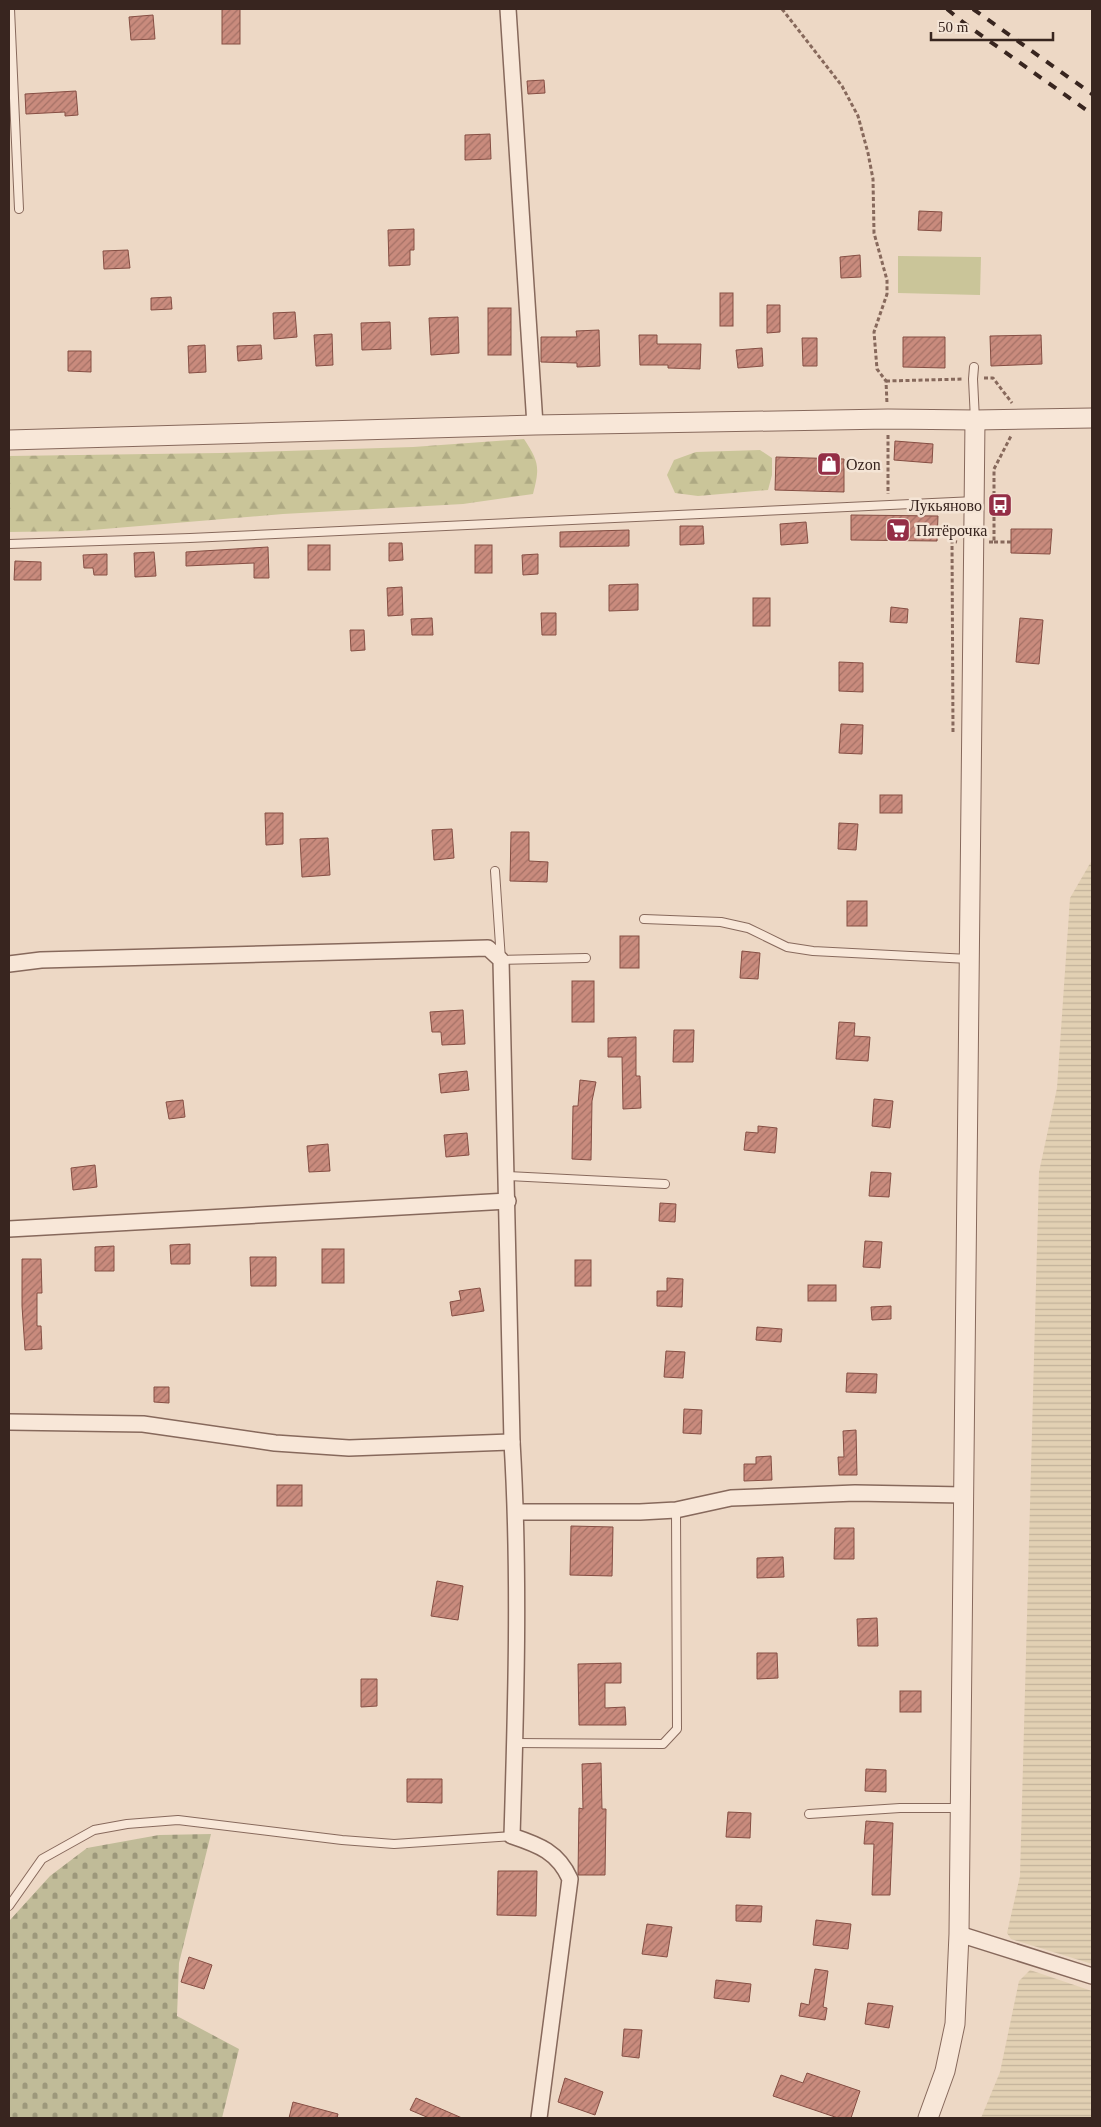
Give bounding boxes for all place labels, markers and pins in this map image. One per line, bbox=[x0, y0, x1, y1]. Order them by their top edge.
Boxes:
shop icon: Ozon bbox=[816, 451, 842, 477]
place label: Ozon bbox=[846, 456, 881, 473]
bus stop icon: Лукьяново bbox=[987, 492, 1013, 518]
place label: Лукьяново bbox=[909, 497, 982, 515]
supermarket icon: Пятёрочка bbox=[885, 517, 911, 543]
place label: Пятёрочка bbox=[916, 522, 987, 540]

